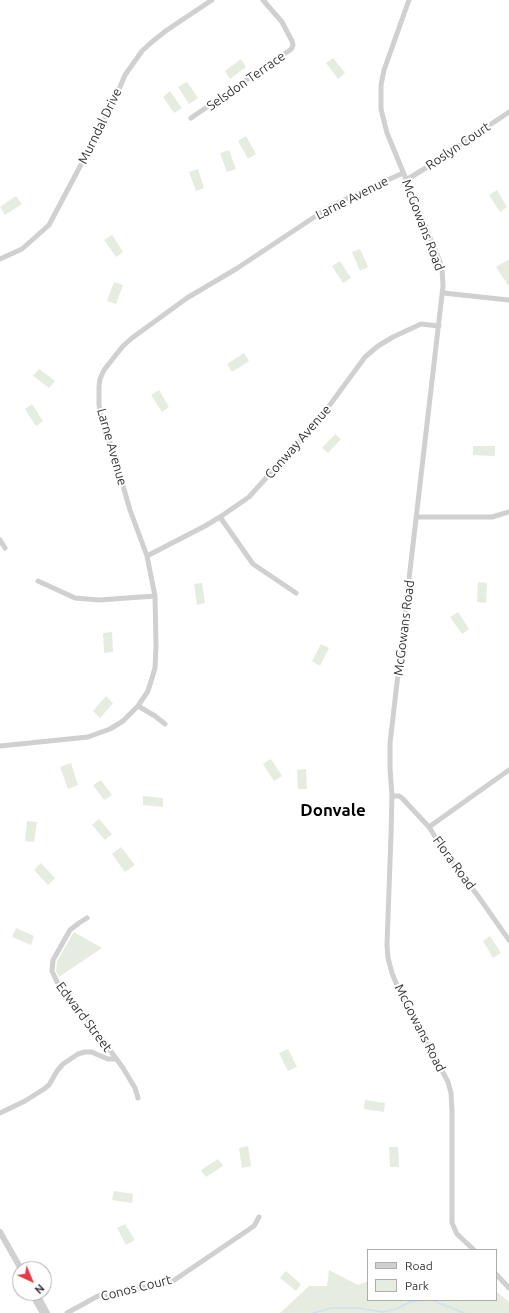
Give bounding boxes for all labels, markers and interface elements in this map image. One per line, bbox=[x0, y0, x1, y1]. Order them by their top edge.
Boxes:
street label: Selsdon Terrace bbox=[204, 48, 288, 114]
street label: Murndal Drive bbox=[75, 86, 125, 166]
street label: Roslyn Court bbox=[423, 119, 493, 173]
street label: Larne Avenue bbox=[313, 173, 391, 223]
street label: McGowans Road bbox=[398, 177, 448, 273]
street label: Conway Avenue bbox=[262, 402, 334, 482]
street label: Larne Avenue bbox=[94, 407, 130, 487]
street label: McGowans Road bbox=[390, 579, 418, 677]
district label: Donvale bbox=[300, 800, 366, 820]
street label: Flora Road bbox=[429, 833, 479, 893]
street label: Edward Street bbox=[53, 979, 115, 1055]
street label: McGowans Road bbox=[391, 982, 449, 1074]
legend bbox=[367, 1249, 497, 1301]
text: Road bbox=[405, 1259, 433, 1272]
north arrow bbox=[12, 1261, 52, 1301]
street label: Conos Court bbox=[99, 1272, 173, 1304]
text: Park bbox=[405, 1279, 429, 1292]
text: N bbox=[33, 1282, 47, 1296]

